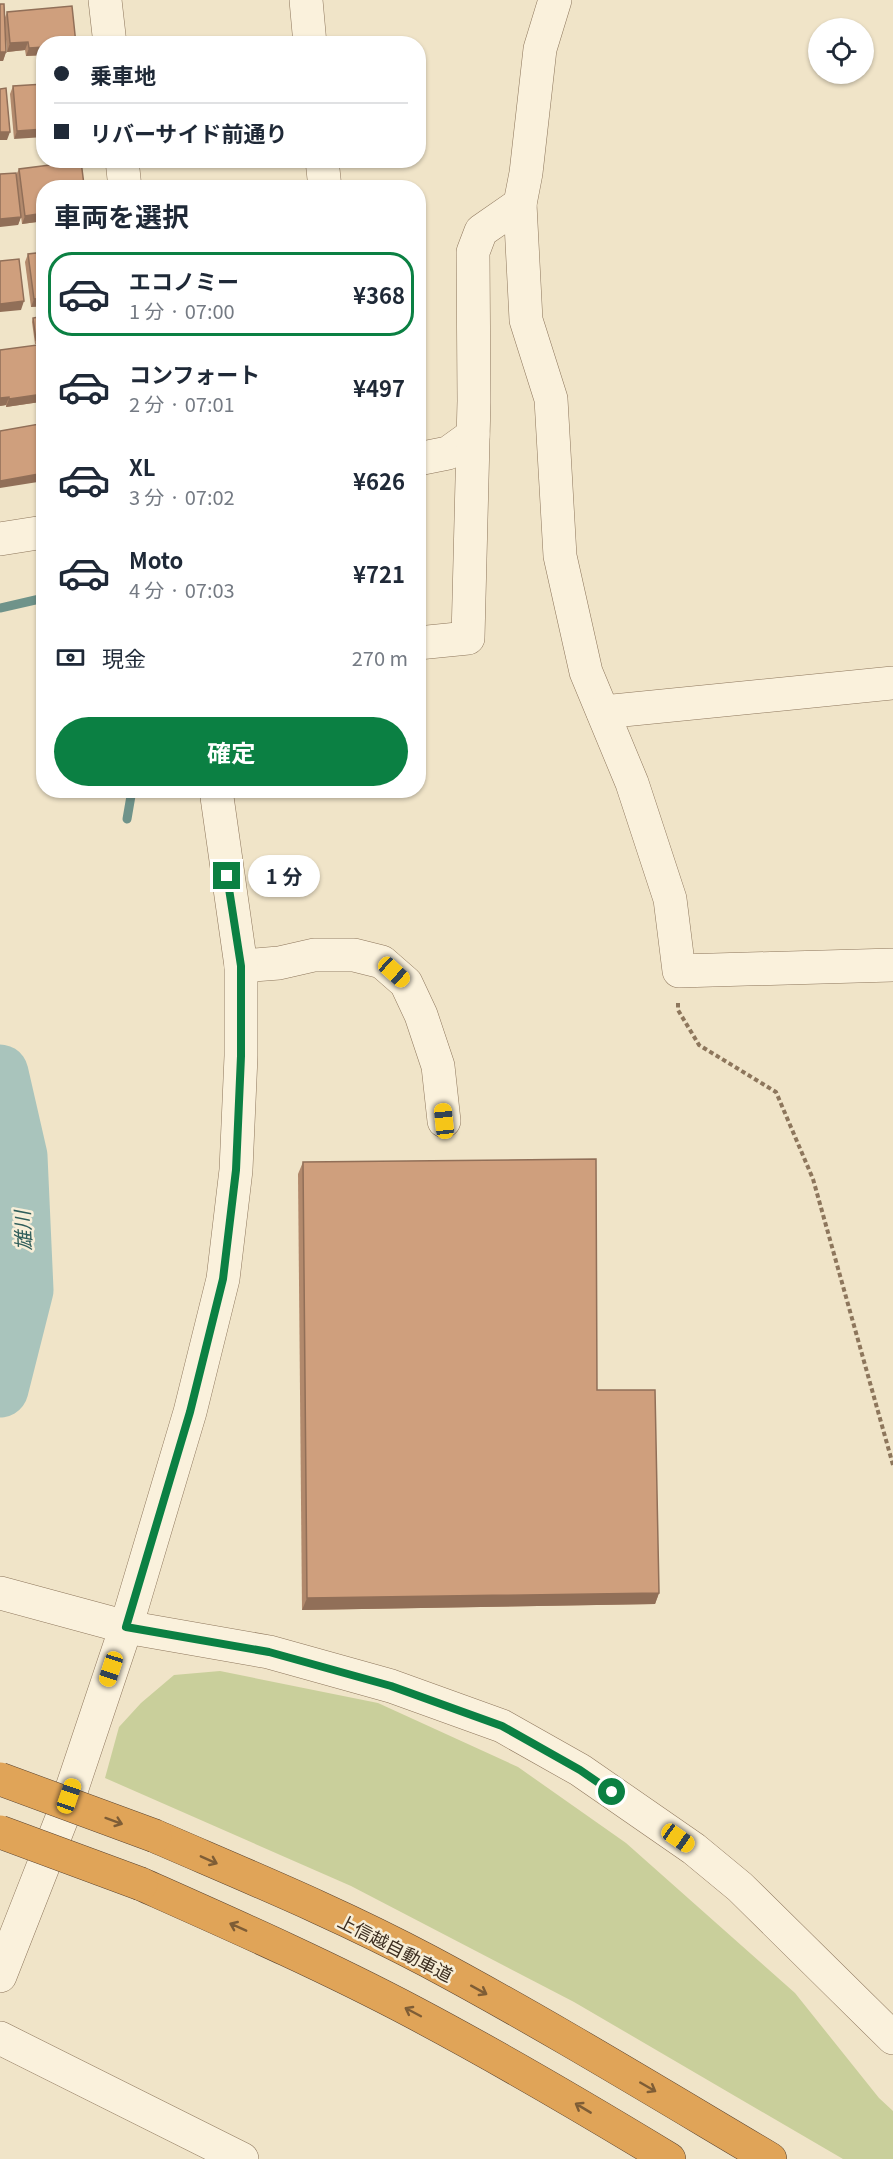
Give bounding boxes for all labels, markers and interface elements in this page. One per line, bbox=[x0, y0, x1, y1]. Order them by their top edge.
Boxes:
map controls bbox=[808, 18, 874, 84]
button: locate bbox=[808, 18, 874, 84]
text: 乗車地 bbox=[90, 58, 156, 90]
text: リバーサイド前通り bbox=[90, 116, 288, 148]
text: 車両を選択 bbox=[54, 196, 189, 235]
text: エコノミー bbox=[129, 264, 239, 296]
icon: car bbox=[57, 267, 111, 321]
text: ¥368 bbox=[353, 278, 405, 310]
text: 1 分 · 07:00 bbox=[129, 296, 235, 325]
text: コンフォート bbox=[129, 357, 260, 389]
icon: car bbox=[57, 360, 111, 414]
text: ¥497 bbox=[353, 371, 405, 403]
text: 2 分 · 07:01 bbox=[129, 389, 235, 418]
text: XL bbox=[129, 450, 156, 482]
icon: car bbox=[57, 453, 111, 507]
text: ¥626 bbox=[353, 464, 405, 496]
text: 3 分 · 07:02 bbox=[129, 482, 235, 511]
text: Moto bbox=[129, 543, 183, 575]
icon: car bbox=[57, 546, 111, 600]
text: ¥721 bbox=[353, 557, 405, 589]
text: 4 分 · 07:03 bbox=[129, 575, 235, 604]
icon: cash bbox=[54, 641, 87, 674]
text: 現金 bbox=[102, 641, 146, 673]
text: 270 m bbox=[352, 643, 408, 672]
button: 確定 bbox=[54, 717, 408, 786]
callout: 1 分 bbox=[248, 855, 320, 897]
text: 1 分 bbox=[266, 861, 302, 890]
route end bbox=[213, 862, 240, 889]
car bbox=[375, 953, 413, 991]
car bbox=[433, 1102, 455, 1140]
water label: 雄川 bbox=[6, 1208, 38, 1252]
car bbox=[97, 1649, 125, 1689]
car bbox=[55, 1776, 83, 1816]
route start bbox=[598, 1778, 625, 1805]
one-way arrow bbox=[104, 1816, 123, 1827]
car bbox=[658, 1820, 698, 1856]
one-way arrow bbox=[199, 1854, 217, 1866]
street label: 上信越自動車道 bbox=[334, 1907, 458, 1987]
one-way arrow bbox=[229, 1921, 247, 1932]
one-way arrow bbox=[470, 1984, 487, 1996]
one-way arrow bbox=[405, 2006, 422, 2018]
one-way arrow bbox=[639, 2081, 656, 2093]
one-way arrow bbox=[575, 2101, 592, 2113]

